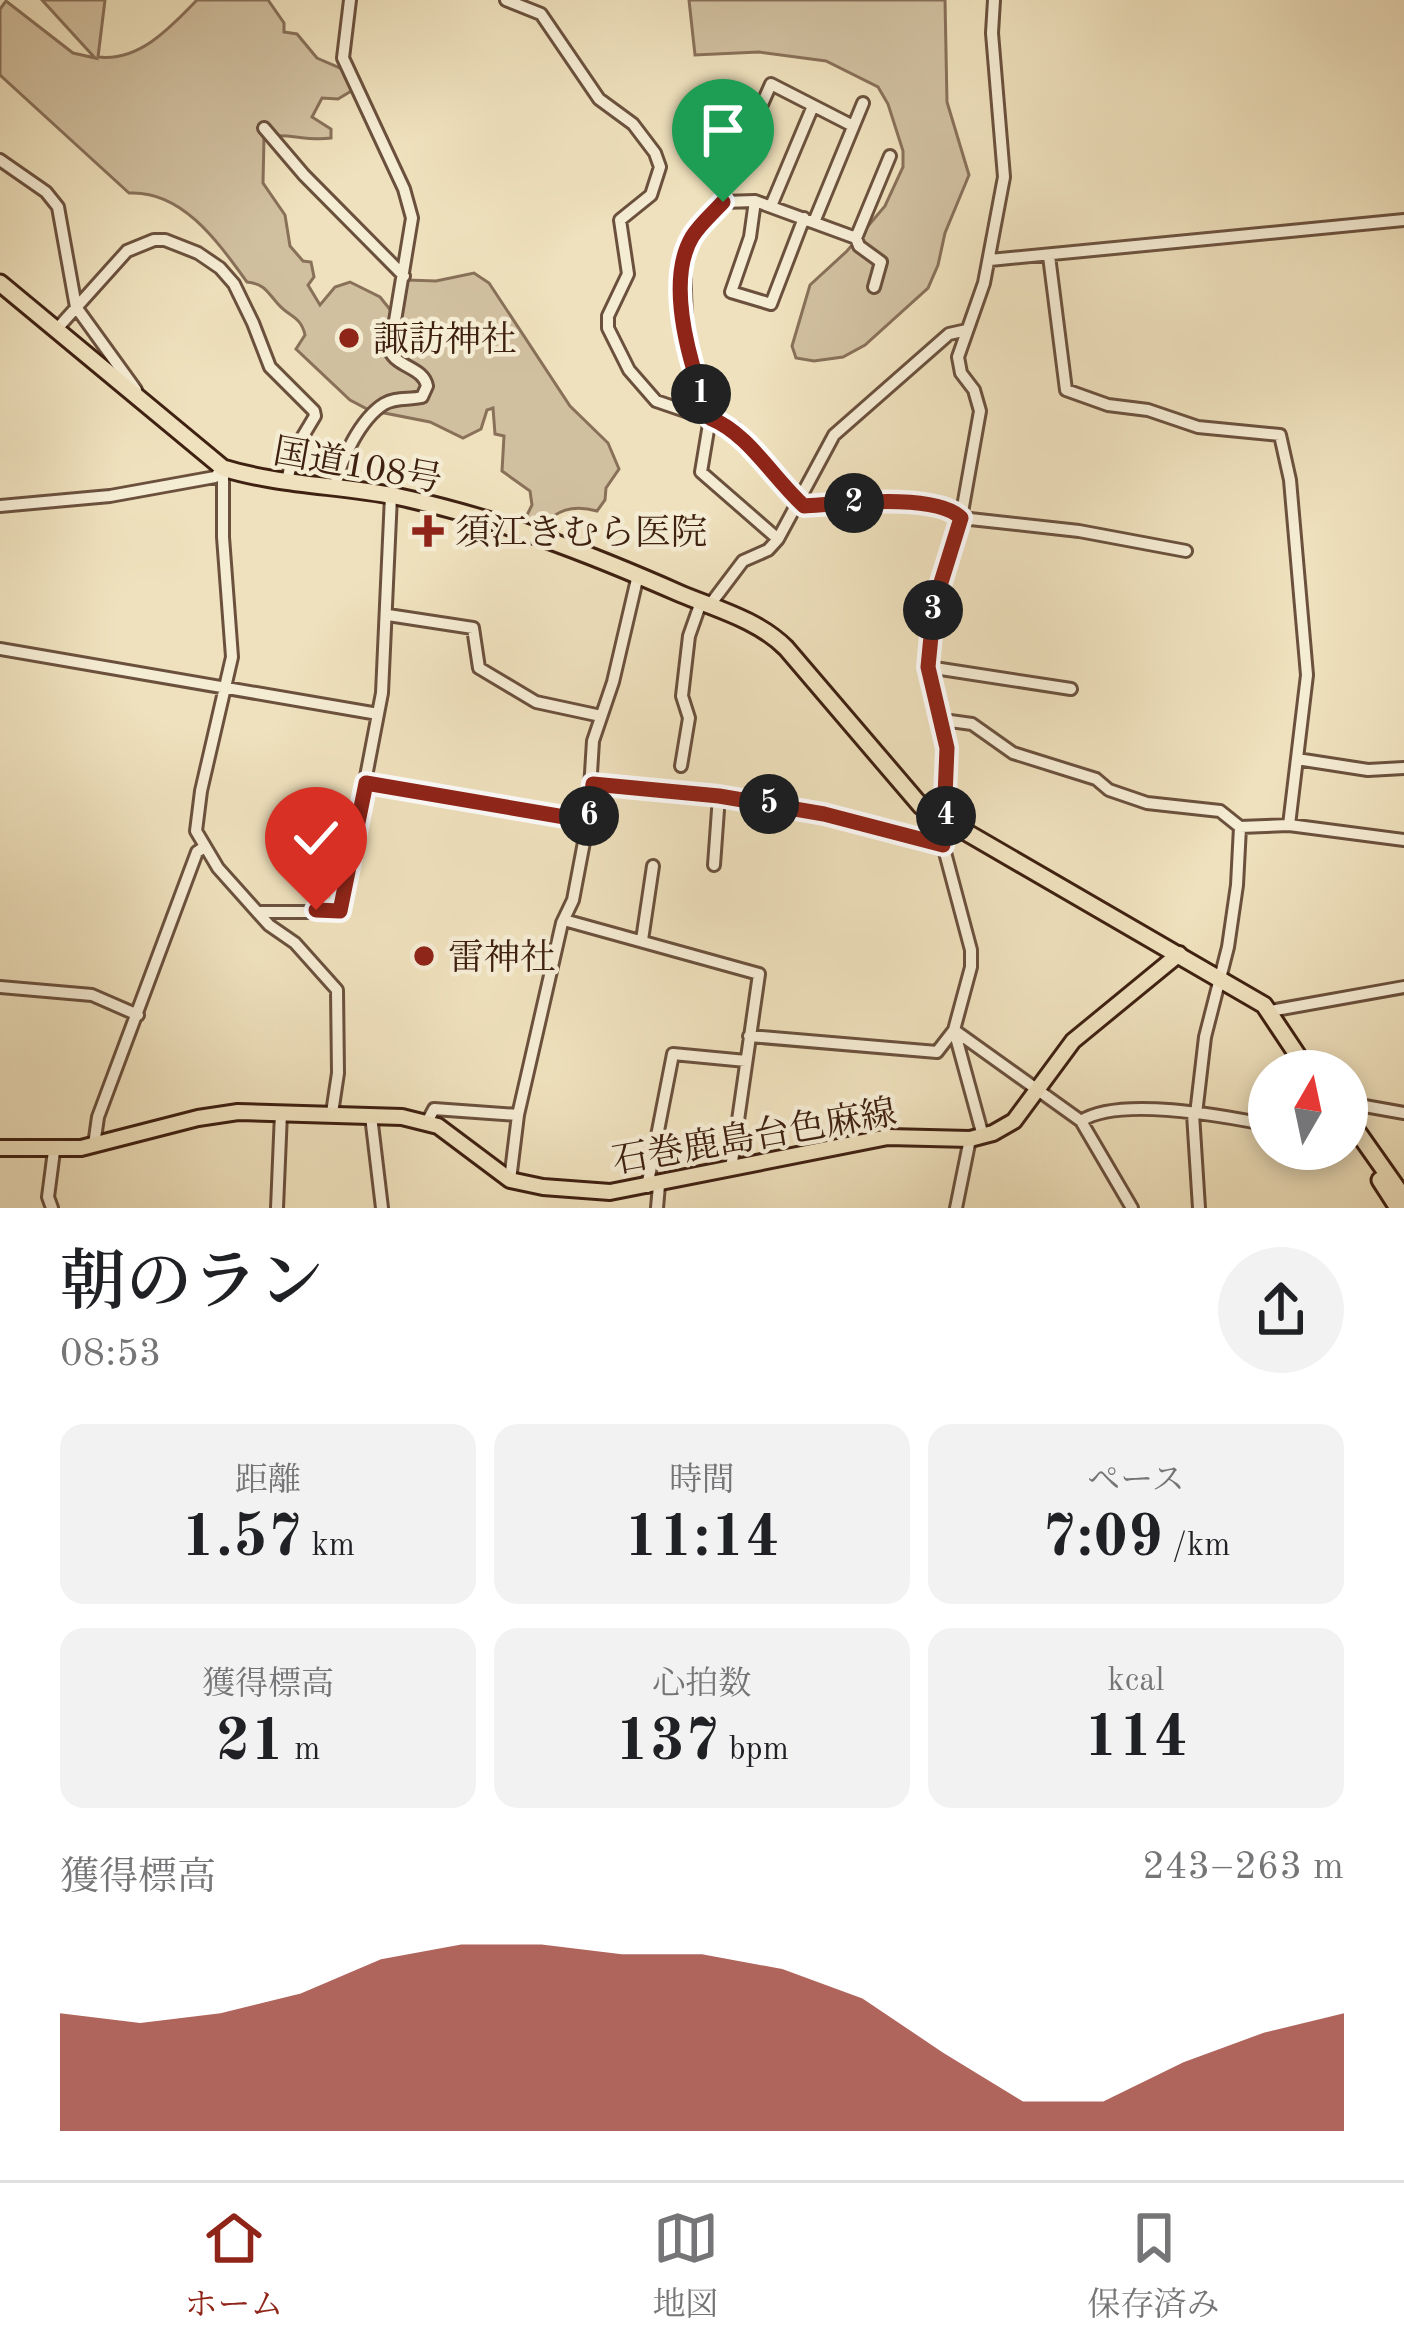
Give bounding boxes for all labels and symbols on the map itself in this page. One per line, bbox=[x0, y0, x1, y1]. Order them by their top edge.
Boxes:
pin bbox=[672, 79, 774, 202]
place label: 諏訪神社 bbox=[373, 321, 517, 360]
marker: 諏訪神社 bbox=[336, 325, 362, 351]
pin: 1 bbox=[671, 364, 731, 424]
street label: 国道108号 bbox=[270, 431, 445, 500]
pin: 2 bbox=[824, 473, 884, 533]
place label: 須江きむら医院 bbox=[455, 513, 707, 553]
marker: 須江きむら医院 bbox=[412, 515, 444, 547]
pin: 3 bbox=[903, 580, 963, 640]
pin: 5 bbox=[739, 774, 799, 834]
pin: 6 bbox=[559, 786, 619, 846]
pin: 4 bbox=[916, 786, 976, 846]
pin bbox=[265, 787, 367, 910]
place label: 雷神社 bbox=[448, 938, 556, 978]
marker: 雷神社 bbox=[411, 943, 437, 969]
north arrow bbox=[1248, 1050, 1368, 1170]
street label: 石巻鹿島台色麻線 bbox=[609, 1092, 900, 1182]

